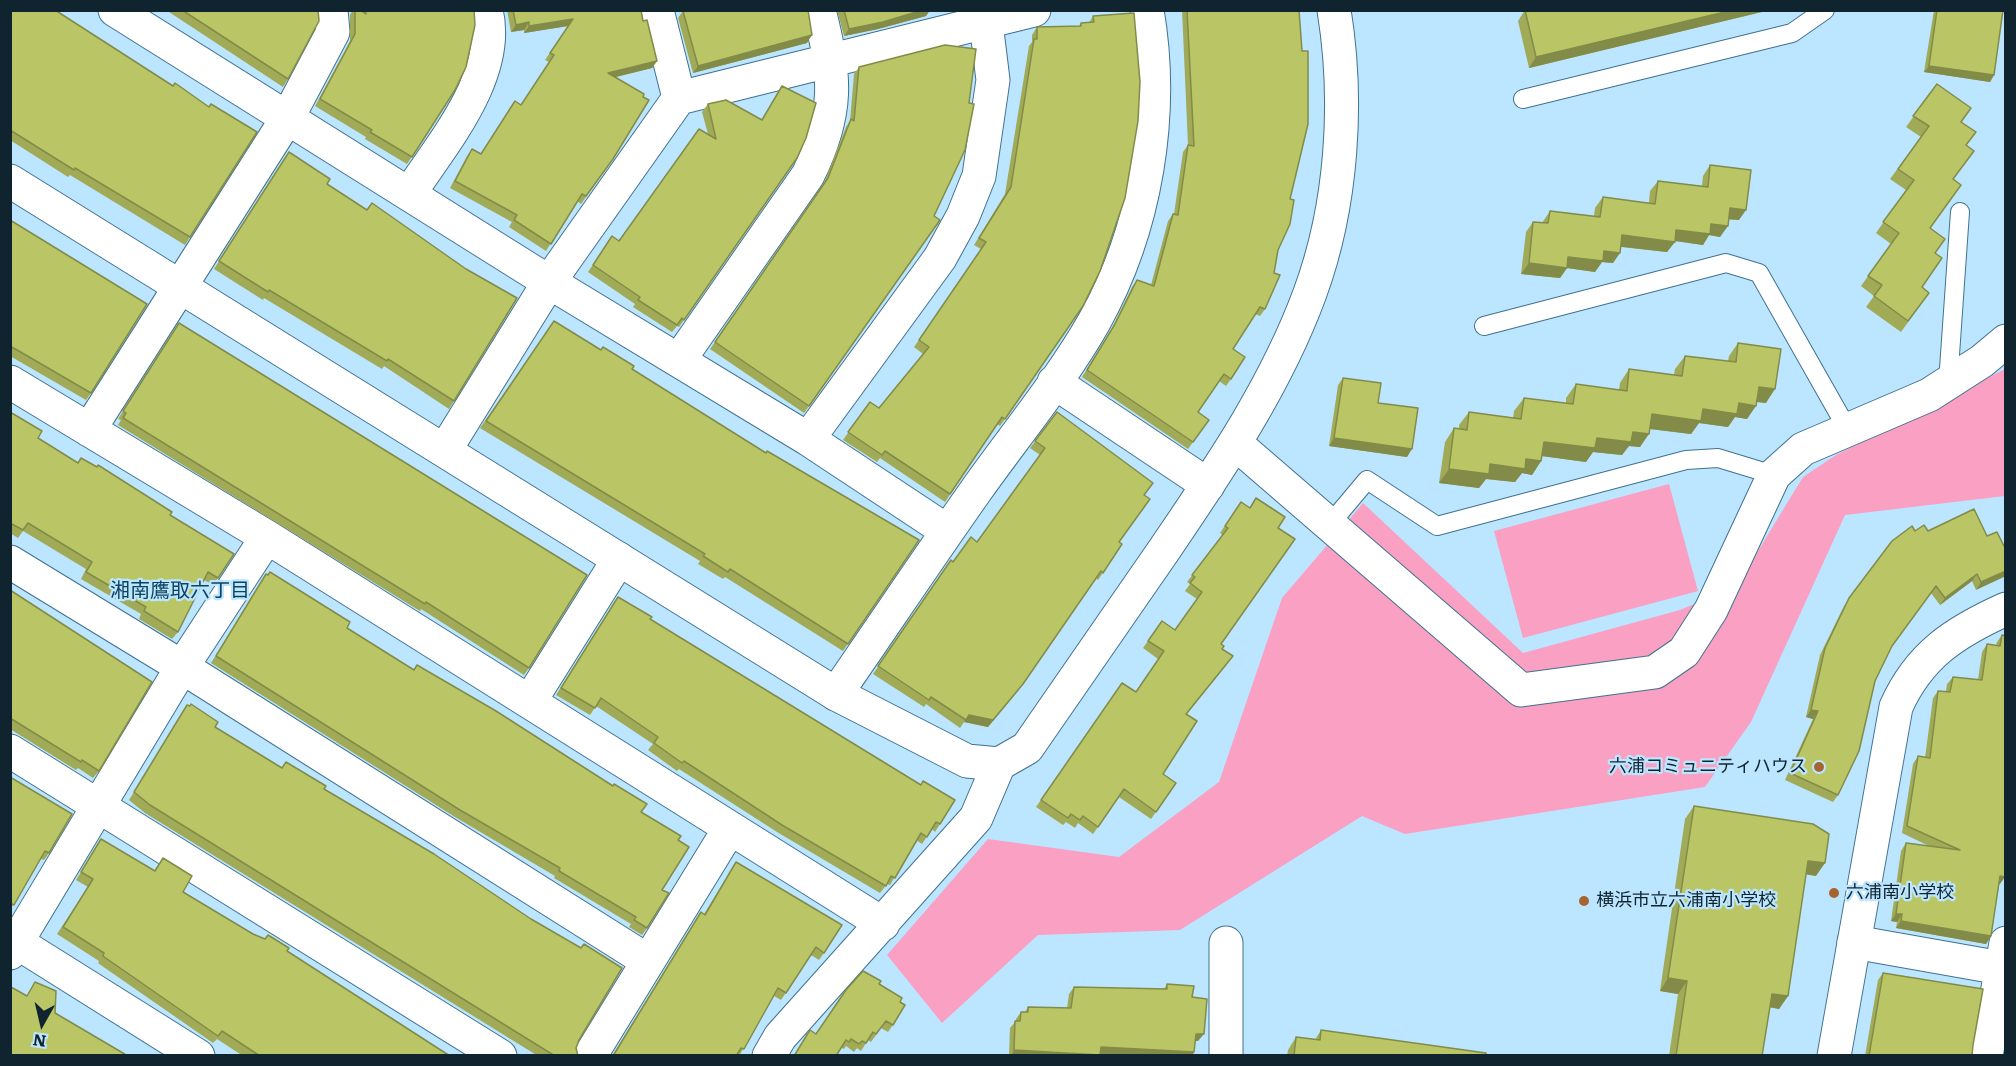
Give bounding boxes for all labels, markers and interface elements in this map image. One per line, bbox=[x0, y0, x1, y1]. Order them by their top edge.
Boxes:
district label: 湘南鷹取六丁目 bbox=[110, 579, 250, 603]
place label: 六浦コミュニティハウス bbox=[1609, 756, 1807, 778]
marker: 六浦コミュニティハウス bbox=[1812, 760, 1826, 774]
place label: 六浦南小学校 bbox=[1846, 882, 1954, 904]
marker: 六浦南小学校 bbox=[1827, 886, 1841, 900]
place label: 横浜市立六浦南小学校 bbox=[1596, 890, 1776, 912]
marker: 横浜市立六浦南小学校 bbox=[1577, 894, 1591, 908]
north arrow bbox=[12, 994, 72, 1054]
text: N bbox=[31, 1029, 48, 1055]

